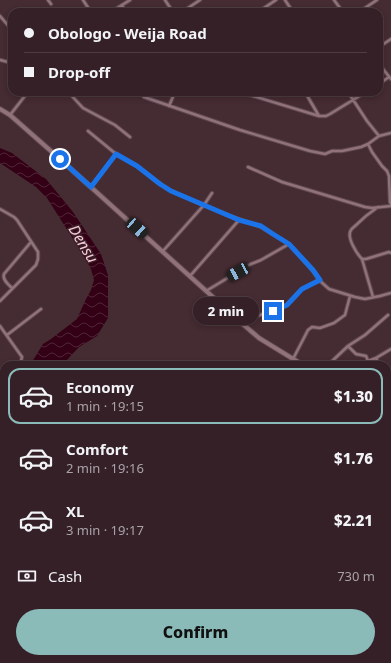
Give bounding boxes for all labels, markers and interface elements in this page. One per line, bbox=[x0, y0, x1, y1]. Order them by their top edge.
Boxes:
text: Obologo - Weija Road bbox=[48, 23, 207, 43]
text: Drop-off bbox=[48, 62, 110, 82]
route start bbox=[51, 150, 69, 168]
car bbox=[124, 216, 150, 240]
water label: Densu bbox=[65, 221, 103, 267]
car bbox=[225, 261, 251, 283]
callout: 2 min bbox=[193, 297, 259, 325]
text: 2 min bbox=[208, 302, 244, 320]
route end bbox=[264, 302, 282, 320]
text: Economy bbox=[66, 377, 134, 397]
icon: car bbox=[18, 378, 54, 414]
text: $1.30 bbox=[334, 386, 373, 406]
text: 1 min · 19:15 bbox=[66, 397, 144, 415]
text: Comfort bbox=[66, 439, 128, 459]
icon: car bbox=[18, 440, 54, 476]
text: $1.76 bbox=[334, 448, 373, 468]
text: 2 min · 19:16 bbox=[66, 459, 144, 477]
text: XL bbox=[66, 501, 84, 521]
icon: car bbox=[18, 502, 54, 538]
text: $2.21 bbox=[334, 510, 373, 530]
text: 3 min · 19:17 bbox=[66, 521, 144, 539]
icon: cash bbox=[16, 565, 38, 587]
text: Cash bbox=[48, 566, 82, 586]
text: 730 m bbox=[337, 567, 375, 585]
button: Confirm bbox=[16, 609, 375, 655]

